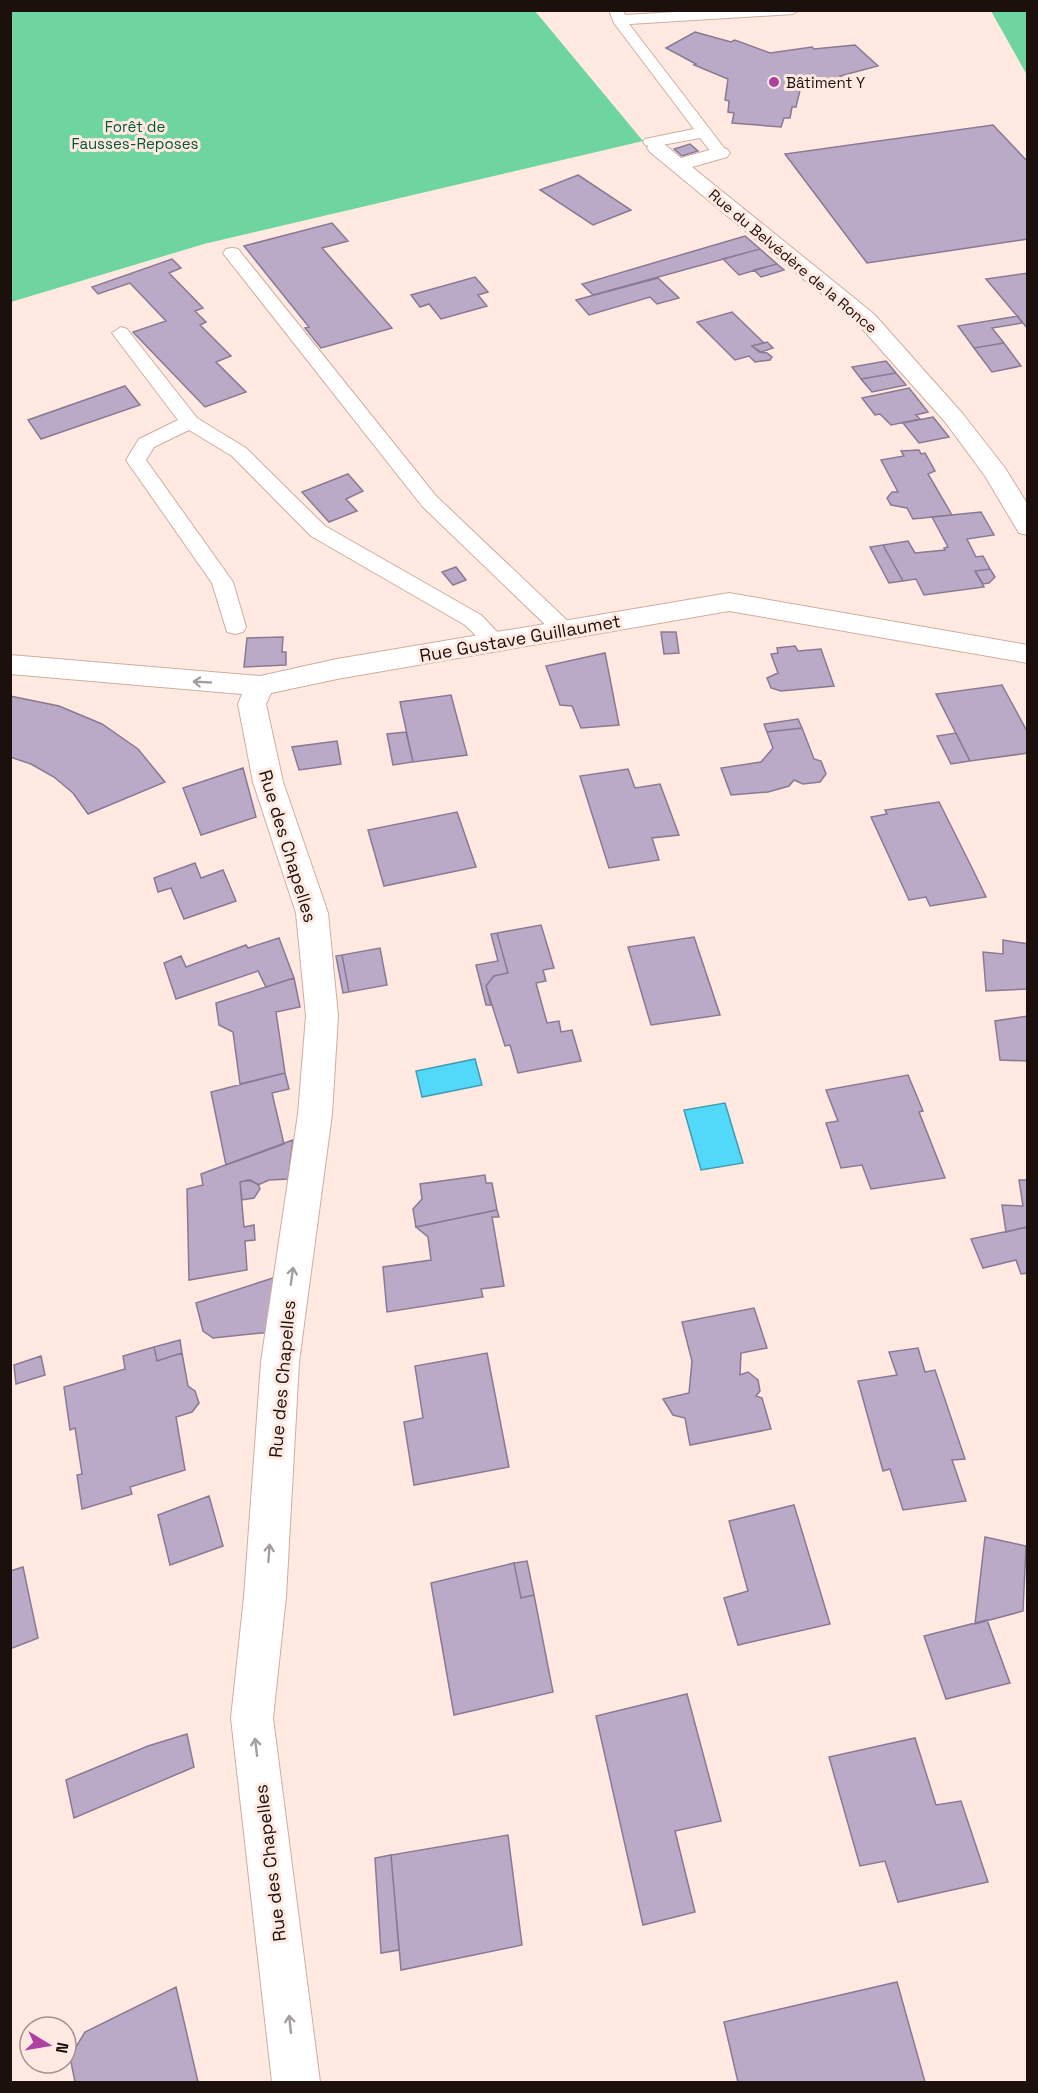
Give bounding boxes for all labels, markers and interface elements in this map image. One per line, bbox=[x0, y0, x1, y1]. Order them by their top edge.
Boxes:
place label: Bâtiment Y bbox=[786, 73, 865, 92]
marker: Bâtiment Y bbox=[767, 75, 781, 89]
park label: Forêt de Fausses-Reposes bbox=[72, 117, 199, 153]
street label: Rue du Belvédère de la Ronce bbox=[705, 185, 881, 337]
street label: Rue Gustave Guillaumet bbox=[418, 609, 622, 667]
one-way arrow bbox=[192, 677, 212, 688]
street label: Rue des Chapelles bbox=[254, 767, 322, 925]
one-way arrow bbox=[287, 1266, 298, 1286]
street label: Rue des Chapelles bbox=[264, 1299, 300, 1459]
one-way arrow bbox=[263, 1544, 274, 1564]
one-way arrow bbox=[250, 1738, 261, 1758]
street label: Rue des Chapelles bbox=[249, 1783, 291, 1943]
north arrow bbox=[18, 2015, 78, 2075]
one-way arrow bbox=[284, 2015, 295, 2035]
text: N bbox=[51, 2040, 74, 2055]

